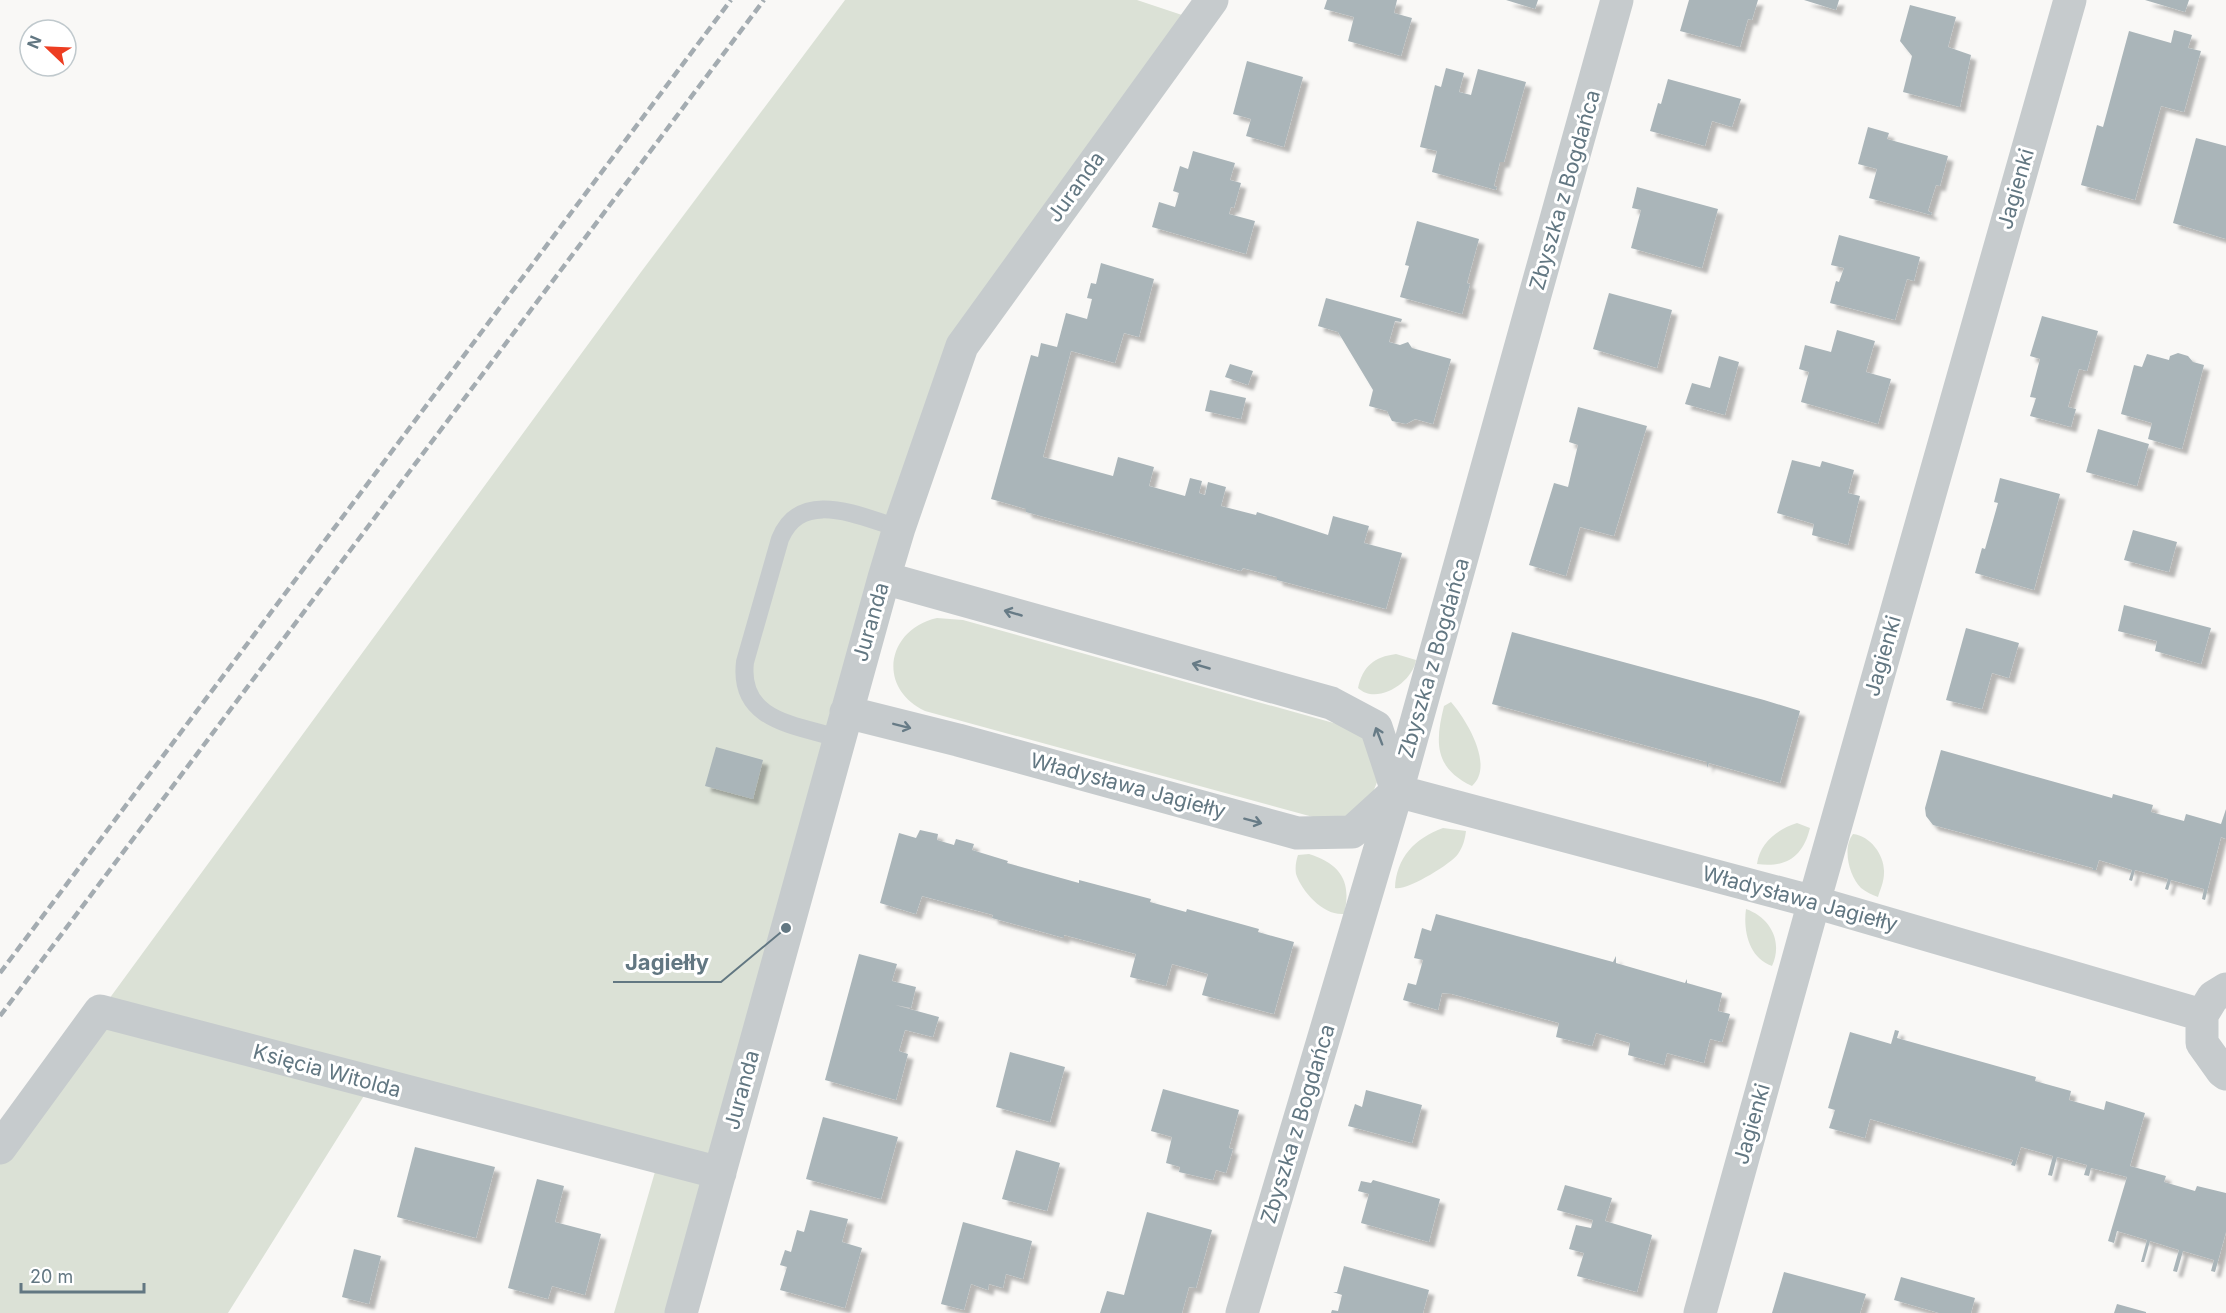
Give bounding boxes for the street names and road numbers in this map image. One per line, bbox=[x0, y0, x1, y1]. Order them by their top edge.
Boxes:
street label: Zbyszka z Bogdańca bbox=[1524, 87, 1605, 293]
street label: Jagienki bbox=[1992, 146, 2039, 232]
street label: Juranda bbox=[1042, 147, 1110, 227]
street label: Zbyszka z Bogdańca bbox=[1393, 555, 1474, 761]
street label: Juranda bbox=[847, 579, 894, 664]
street label: Jagienki bbox=[1859, 613, 1906, 699]
street label: Władysława Jagiełły bbox=[1028, 747, 1229, 824]
street label: Władysława Jagiełły bbox=[1700, 860, 1901, 937]
street label: Zbyszka z Bogdańca bbox=[1255, 1021, 1340, 1227]
street label: Księcia Witolda bbox=[250, 1039, 404, 1102]
street label: Juranda bbox=[719, 1047, 764, 1132]
street label: Jagienki bbox=[1728, 1081, 1775, 1167]

